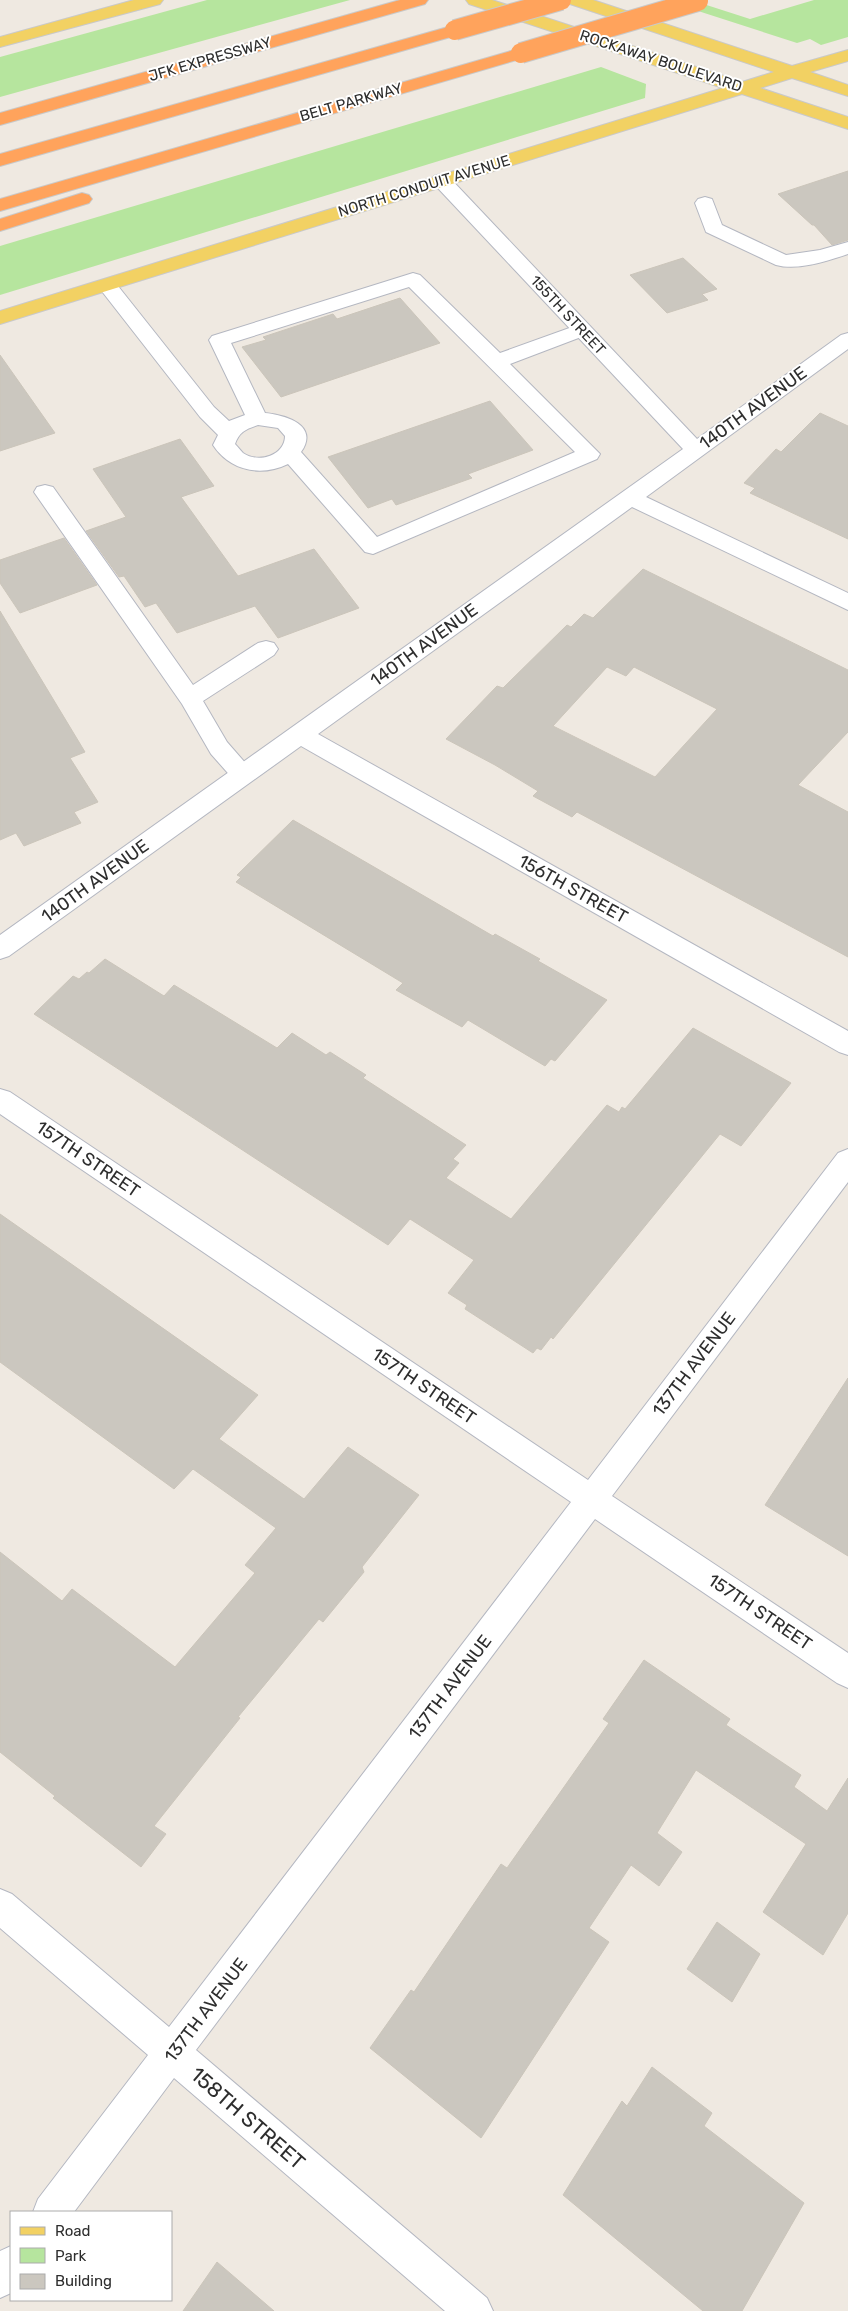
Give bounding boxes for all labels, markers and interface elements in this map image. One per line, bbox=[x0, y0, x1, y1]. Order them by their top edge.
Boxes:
street label: ROCKAWAY BOULEVARD bbox=[578, 26, 744, 96]
street label: JFK EXPRESSWAY bbox=[147, 33, 274, 85]
street label: BELT PARKWAY bbox=[298, 79, 405, 125]
street label: NORTH CONDUIT AVENUE bbox=[336, 151, 512, 221]
street label: 155TH STREET bbox=[527, 272, 610, 359]
street label: 140TH AVENUE bbox=[695, 362, 811, 454]
street label: 140TH AVENUE bbox=[366, 599, 482, 691]
street label: 140TH AVENUE bbox=[37, 835, 153, 927]
street label: 156TH STREET bbox=[514, 850, 632, 928]
street label: 157TH STREET bbox=[32, 1116, 144, 1202]
street label: 137TH AVENUE bbox=[648, 1308, 740, 1420]
street label: 157TH STREET bbox=[368, 1343, 480, 1429]
street label: 157TH STREET bbox=[704, 1569, 816, 1655]
street label: 137TH AVENUE bbox=[404, 1631, 496, 1743]
street label: 137TH AVENUE bbox=[160, 1954, 252, 2066]
street label: 158TH STREET bbox=[186, 2061, 310, 2175]
legend bbox=[10, 2211, 172, 2301]
text: Road bbox=[55, 2222, 91, 2240]
text: Park bbox=[55, 2247, 86, 2265]
text: Building bbox=[55, 2272, 112, 2290]

